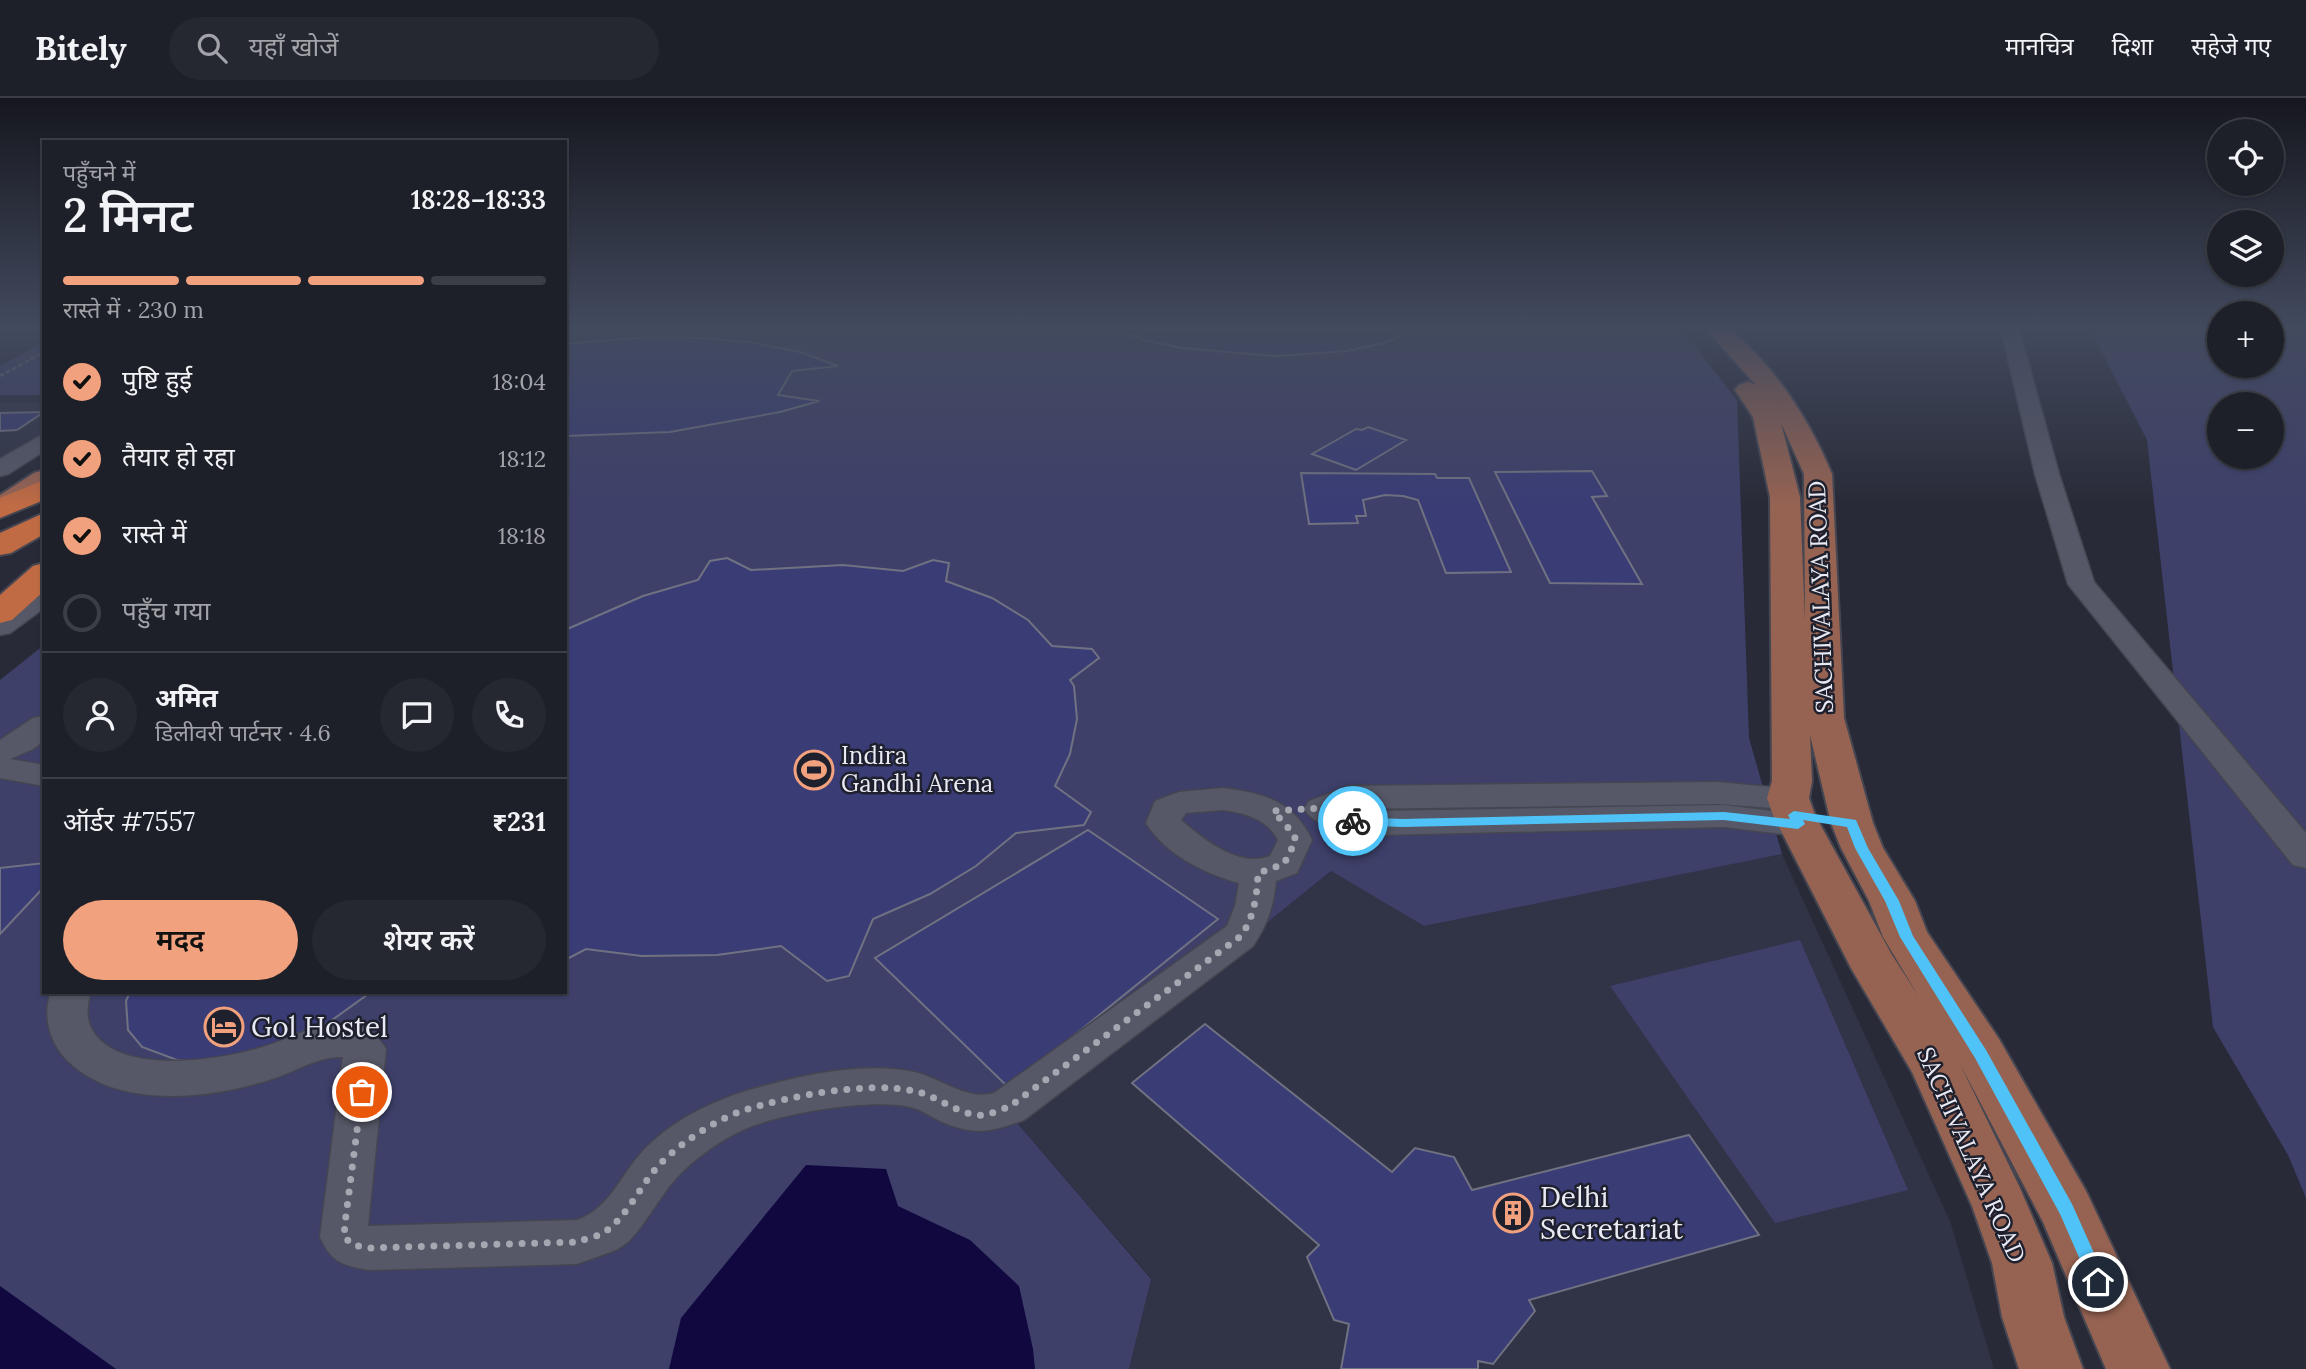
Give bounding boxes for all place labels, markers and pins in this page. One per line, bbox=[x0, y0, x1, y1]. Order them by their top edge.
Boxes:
place label: Indira Gandhi Arena bbox=[841, 740, 993, 799]
sports icon: Indira Gandhi Arena bbox=[793, 749, 835, 791]
hotel icon: Gol Hostel bbox=[203, 1006, 245, 1048]
place label: Gol Hostel bbox=[251, 1009, 388, 1045]
pin bbox=[332, 1062, 392, 1122]
place label: Delhi Secretariat bbox=[1540, 1179, 1683, 1247]
building icon: Delhi Secretariat bbox=[1492, 1192, 1534, 1234]
pin bbox=[2068, 1252, 2128, 1312]

